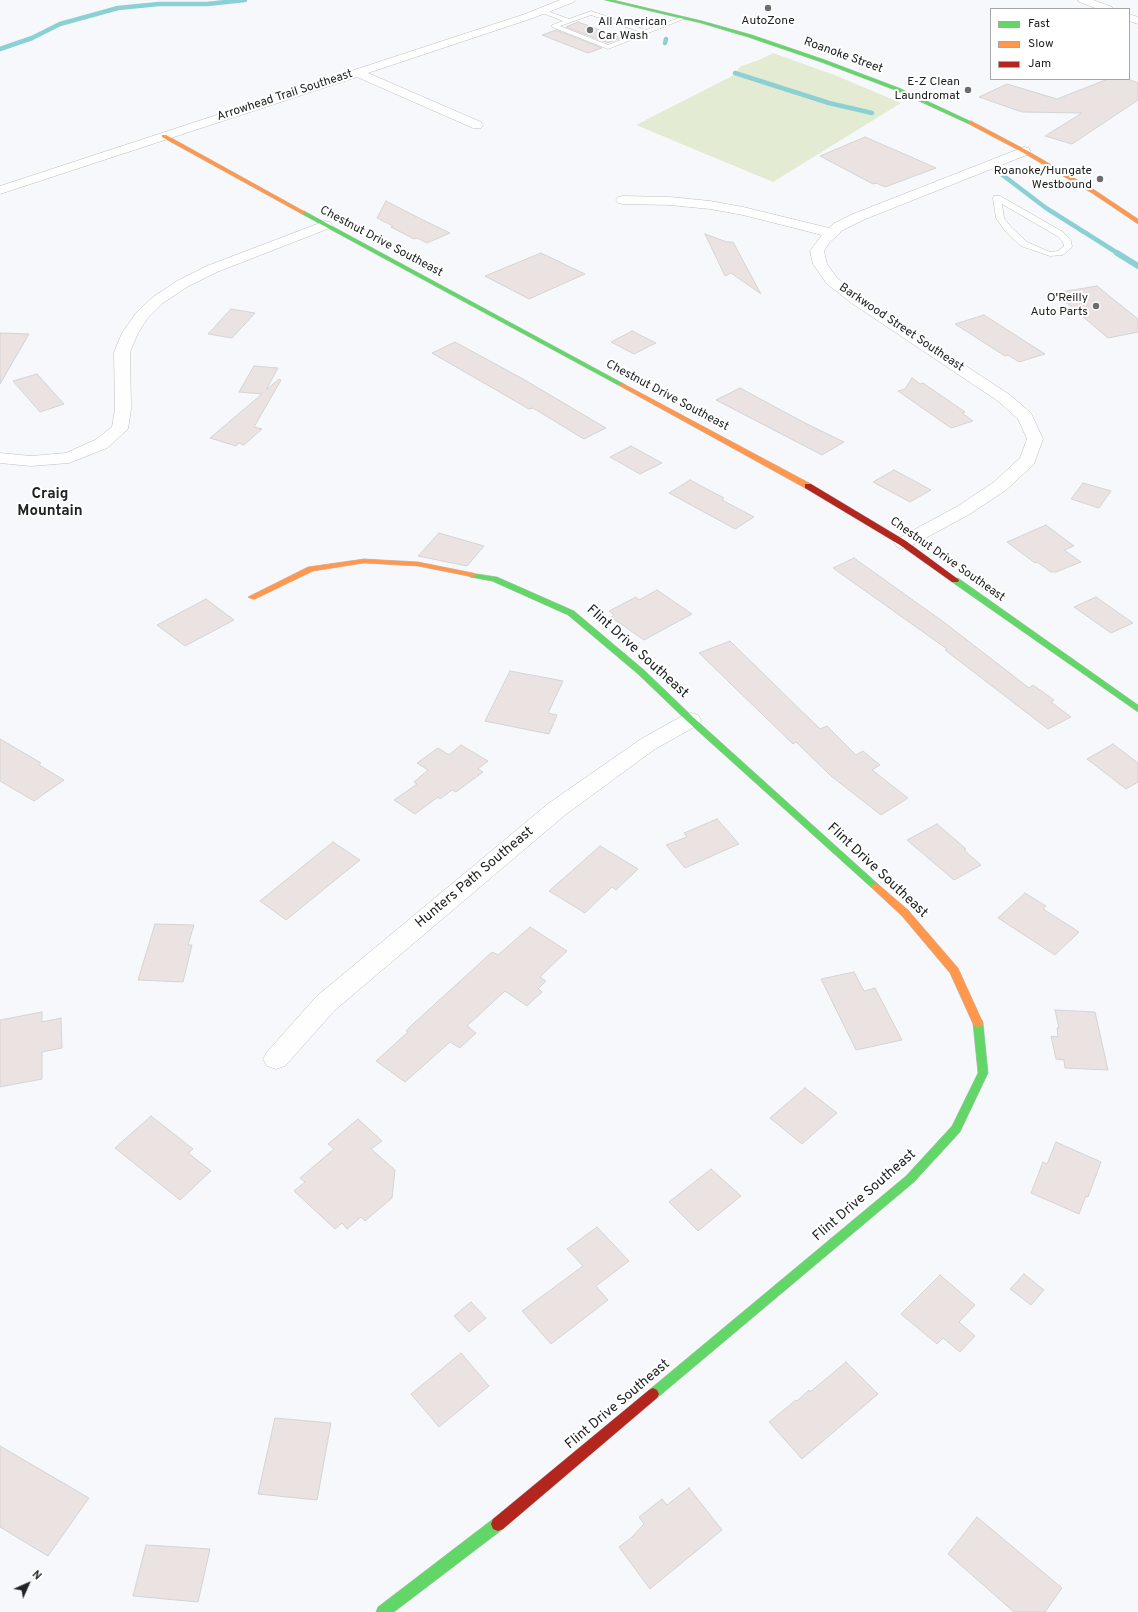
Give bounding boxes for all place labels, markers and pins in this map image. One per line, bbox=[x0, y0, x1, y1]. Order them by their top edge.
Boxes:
marker: AutoZone bbox=[763, 3, 773, 13]
place label: AutoZone bbox=[741, 15, 795, 29]
place label: All American Car Wash bbox=[598, 16, 667, 44]
marker: All American Car Wash bbox=[585, 25, 595, 35]
place label: E-Z Clean Laundromat bbox=[895, 76, 960, 104]
marker: E-Z Clean Laundromat bbox=[963, 85, 973, 95]
place label: Roanoke/Hungate Westbound bbox=[994, 165, 1092, 193]
marker: Roanoke/Hungate Westbound bbox=[1095, 174, 1105, 184]
place label: O'Reilly Auto Parts bbox=[1031, 292, 1088, 320]
marker: O'Reilly Auto Parts bbox=[1091, 301, 1101, 311]

